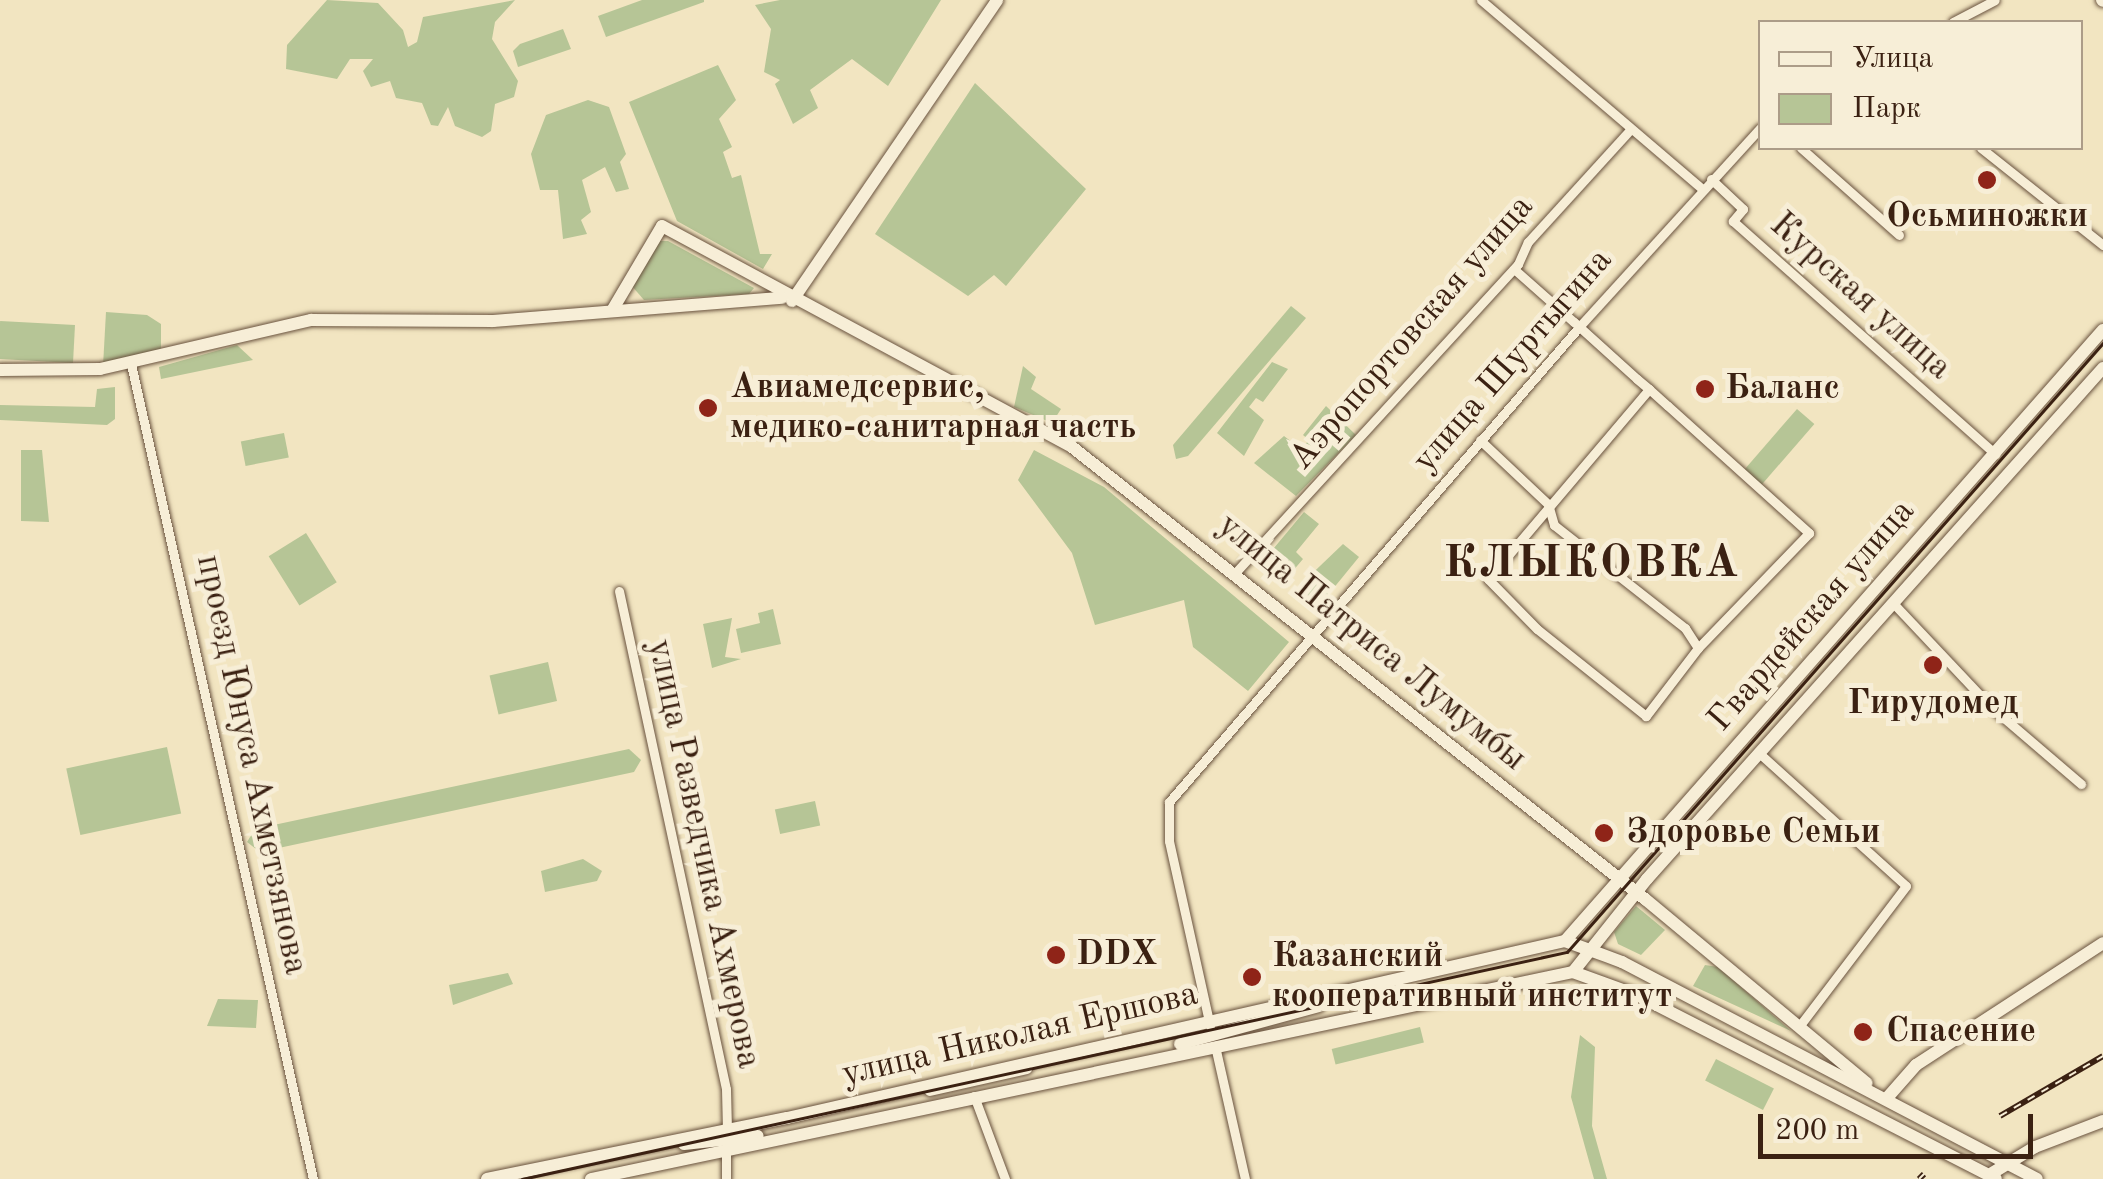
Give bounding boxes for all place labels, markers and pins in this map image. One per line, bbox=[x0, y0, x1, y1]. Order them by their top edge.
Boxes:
marker: Осьминожки bbox=[1976, 169, 1998, 191]
place label: Осьминожки bbox=[1886, 196, 2088, 238]
place label: Авиамедсервис, медико-санитарная часть bbox=[730, 367, 1136, 449]
place label: Баланс bbox=[1725, 368, 1840, 410]
marker: Баланс bbox=[1694, 378, 1716, 400]
marker: Авиамедсервис, медико-санитарная часть bbox=[695, 395, 721, 421]
marker: Гирудомед bbox=[1920, 652, 1946, 678]
place label: Гирудомед bbox=[1847, 683, 2019, 725]
place label: Здоровье Семьи bbox=[1626, 812, 1881, 854]
marker: Здоровье Семьи bbox=[1591, 820, 1617, 846]
place label: DDX bbox=[1076, 934, 1157, 976]
place label: Казанский кооперативный институт bbox=[1272, 936, 1672, 1018]
marker: DDX bbox=[1045, 944, 1067, 966]
marker: Казанский кооперативный институт bbox=[1241, 966, 1263, 988]
place label: Спасение bbox=[1886, 1011, 2036, 1053]
marker: Спасение bbox=[1850, 1019, 1876, 1045]

